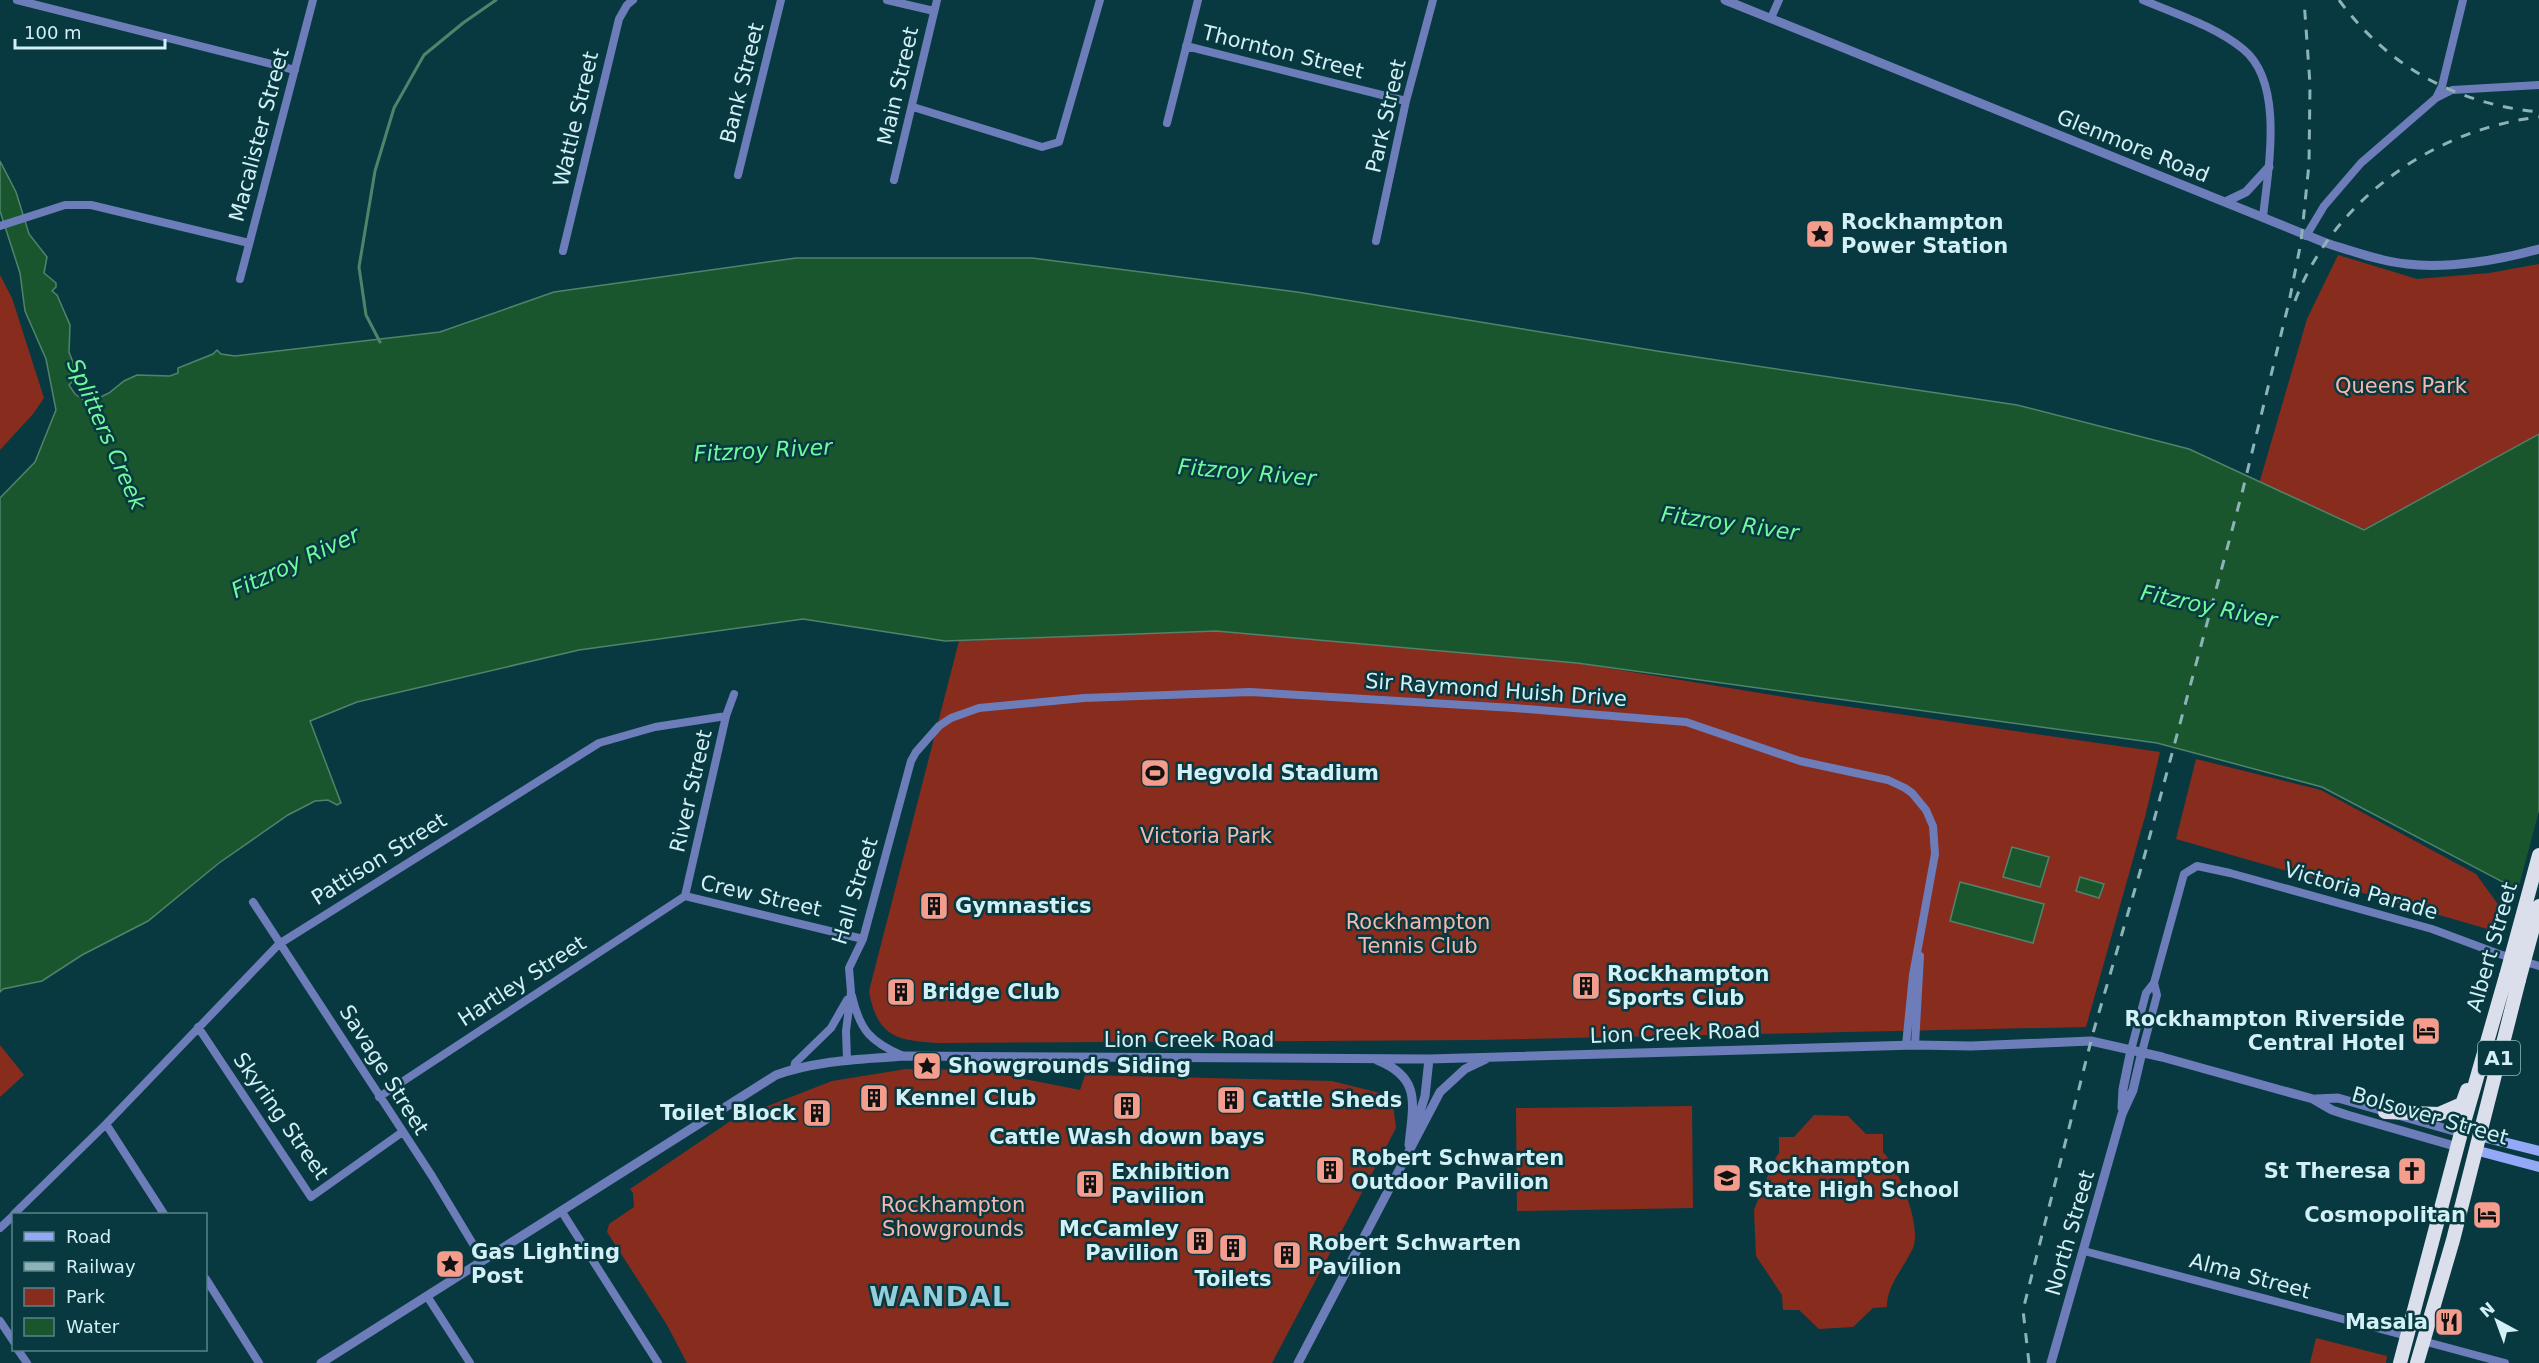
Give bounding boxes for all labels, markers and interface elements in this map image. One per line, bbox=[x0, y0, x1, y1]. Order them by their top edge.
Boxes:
scale bar bbox=[15, 12, 165, 50]
street label: Bank Street bbox=[715, 20, 769, 146]
street label: Thornton Street bbox=[1199, 20, 1366, 84]
text: 100 m bbox=[24, 22, 82, 43]
street label: Main Street bbox=[873, 25, 923, 147]
street label: Macalister Street bbox=[224, 46, 294, 224]
street label: Wattle Street bbox=[549, 49, 603, 189]
street label: Park Street bbox=[1361, 57, 1411, 175]
street label: Glenmore Road bbox=[2053, 105, 2213, 187]
place label: Rockhampton Power Station bbox=[1841, 210, 2008, 258]
place icon: Rockhampton Power Station bbox=[1804, 218, 1836, 250]
water label: Splitters Creek bbox=[62, 355, 152, 515]
park label: Queens Park bbox=[2335, 374, 2468, 398]
water label: Fitzroy River bbox=[693, 434, 835, 467]
water label: Fitzroy River bbox=[1177, 454, 1319, 491]
water label: Fitzroy River bbox=[1660, 501, 1802, 546]
water label: Fitzroy River bbox=[227, 521, 365, 603]
water label: Fitzroy River bbox=[2139, 580, 2281, 634]
street label: Sir Raymond Huish Drive bbox=[1364, 669, 1628, 711]
street label: River Street bbox=[665, 727, 717, 855]
sports icon: Hegvold Stadium bbox=[1139, 757, 1171, 789]
place label: Hegvold Stadium bbox=[1176, 761, 1379, 785]
street label: Pattison Street bbox=[307, 808, 451, 910]
park label: Victoria Park bbox=[1140, 824, 1273, 848]
street label: Hall Street bbox=[827, 834, 883, 948]
street label: Victoria Parade bbox=[2281, 858, 2441, 924]
street label: Crew Street bbox=[698, 870, 824, 922]
street label: Albert Street bbox=[2462, 879, 2522, 1015]
building icon: Gymnastics bbox=[918, 890, 950, 922]
place label: Gymnastics bbox=[955, 894, 1092, 918]
park label: Rockhampton Tennis Club bbox=[1346, 910, 1490, 958]
street label: Hartley Street bbox=[454, 931, 590, 1031]
place label: Rockhampton Sports Club bbox=[1607, 962, 1769, 1010]
building icon: Rockhampton Sports Club bbox=[1570, 970, 1602, 1002]
building icon: Bridge Club bbox=[885, 976, 917, 1008]
place label: Bridge Club bbox=[922, 980, 1060, 1004]
street label: Savage Street bbox=[335, 1001, 433, 1139]
place label: Rockhampton Riverside Central Hotel bbox=[2125, 1007, 2405, 1055]
hotel icon: Rockhampton Riverside Central Hotel bbox=[2410, 1015, 2442, 1047]
street label: Lion Creek Road bbox=[1589, 1018, 1761, 1048]
street label: Lion Creek Road bbox=[1104, 1028, 1274, 1052]
road number: A1 bbox=[2478, 1041, 2520, 1075]
street label: Skyring Street bbox=[229, 1048, 333, 1184]
place icon: Showgrounds Siding bbox=[911, 1050, 943, 1082]
place label: Showgrounds Siding bbox=[948, 1054, 1191, 1078]
building icon: Kennel Club bbox=[858, 1082, 890, 1114]
street label: Bolsover Street bbox=[2349, 1082, 2511, 1150]
building icon: Cattle Sheds bbox=[1215, 1084, 1247, 1116]
place label: Kennel Club bbox=[895, 1086, 1036, 1110]
place label: Cattle Sheds bbox=[1252, 1088, 1402, 1112]
building icon: Cattle Wash down bays bbox=[1111, 1090, 1143, 1122]
building icon: Toilet Block bbox=[801, 1097, 833, 1129]
place label: Toilet Block bbox=[660, 1101, 797, 1125]
place label: Cattle Wash down bays bbox=[989, 1125, 1265, 1149]
place label: Robert Schwarten Outdoor Pavilion bbox=[1351, 1146, 1564, 1194]
building icon: Robert Schwarten Outdoor Pavilion bbox=[1314, 1154, 1346, 1186]
place label: Rockhampton State High School bbox=[1748, 1154, 1960, 1202]
church icon: St Theresa bbox=[2396, 1155, 2428, 1187]
place label: St Theresa bbox=[2264, 1159, 2391, 1183]
place label: Exhibition Pavilion bbox=[1111, 1160, 1230, 1208]
school or university icon: Rockhampton State High School bbox=[1711, 1162, 1743, 1194]
building icon: Exhibition Pavilion bbox=[1074, 1168, 1106, 1200]
street label: North Street bbox=[2041, 1168, 2099, 1298]
park label: Rockhampton Showgrounds bbox=[881, 1193, 1025, 1241]
hotel icon: Cosmopolitan bbox=[2471, 1199, 2503, 1231]
place label: Cosmopolitan bbox=[2304, 1203, 2466, 1227]
legend bbox=[12, 1213, 207, 1351]
place label: McCamley Pavilion bbox=[1059, 1217, 1179, 1265]
building icon: McCamley Pavilion bbox=[1184, 1225, 1216, 1257]
text: Road bbox=[66, 1226, 111, 1247]
place label: Robert Schwarten Pavilion bbox=[1308, 1231, 1521, 1279]
building icon: Toilets bbox=[1217, 1232, 1249, 1264]
building icon: Robert Schwarten Pavilion bbox=[1271, 1239, 1303, 1271]
place label: Gas Lighting Post bbox=[471, 1240, 620, 1288]
place icon: Gas Lighting Post bbox=[434, 1248, 466, 1280]
street label: Alma Street bbox=[2187, 1248, 2313, 1304]
text: Railway bbox=[66, 1256, 136, 1277]
place label: Toilets bbox=[1194, 1267, 1272, 1291]
district label: WANDAL bbox=[869, 1281, 1011, 1312]
text: Park bbox=[66, 1286, 105, 1307]
north arrow bbox=[2467, 1291, 2527, 1351]
text: N bbox=[2476, 1298, 2499, 1322]
restaurant icon: Masala bbox=[2433, 1306, 2465, 1338]
place label: Masala bbox=[2345, 1310, 2428, 1334]
text: Water bbox=[66, 1316, 120, 1337]

